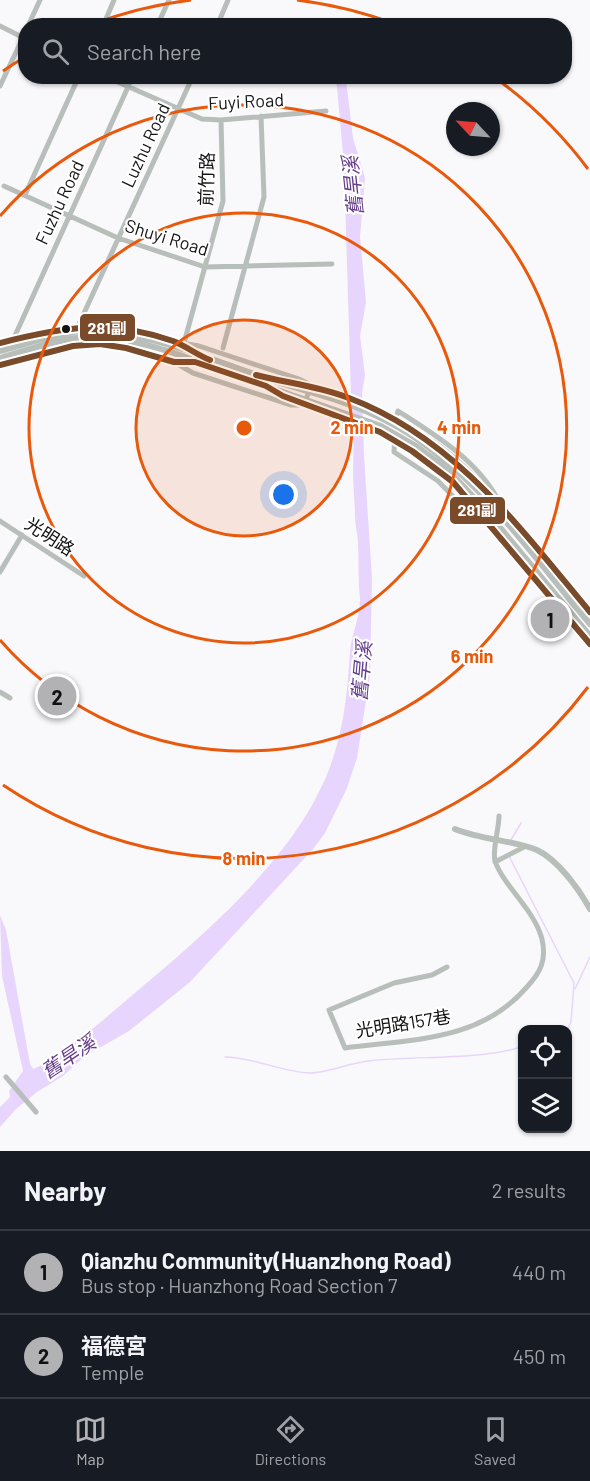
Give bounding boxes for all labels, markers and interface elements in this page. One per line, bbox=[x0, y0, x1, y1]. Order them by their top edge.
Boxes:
search box bbox=[18, 18, 572, 84]
icon: search bbox=[39, 35, 72, 68]
text: Search here bbox=[87, 38, 201, 64]
street label: Fuyi Road bbox=[208, 88, 284, 114]
street label: Luzhu Road bbox=[116, 99, 174, 191]
north arrow bbox=[446, 102, 500, 156]
street label: 前竹路 bbox=[194, 152, 218, 206]
water label: 舊旱溪 bbox=[337, 152, 367, 217]
street label: Fuzhu Road bbox=[30, 156, 88, 248]
street label: Shuyi Road bbox=[123, 214, 211, 260]
line badge: 281副 bbox=[79, 313, 136, 342]
text: 281副 bbox=[87, 318, 127, 337]
unlabelled marker bbox=[60, 323, 72, 335]
text: 2 min bbox=[330, 416, 374, 438]
text: 4 min bbox=[437, 416, 481, 438]
centre of rings bbox=[234, 418, 254, 438]
your location bbox=[269, 480, 298, 509]
line badge: 281副 bbox=[449, 496, 506, 525]
text: 281副 bbox=[457, 500, 497, 519]
street label: 光明路 bbox=[21, 512, 79, 560]
pin: 1 bbox=[530, 596, 570, 642]
water label: 舊旱溪 bbox=[346, 637, 376, 702]
text: 6 min bbox=[451, 645, 493, 667]
pin: 2 bbox=[38, 674, 76, 718]
text: 8 min bbox=[223, 847, 265, 869]
street label: 光明路157巷 bbox=[354, 1005, 452, 1041]
map controls bbox=[518, 1025, 572, 1133]
button: locate bbox=[518, 1025, 572, 1079]
water label: 舊旱溪 bbox=[36, 1028, 102, 1083]
button: layers bbox=[518, 1079, 572, 1133]
text: Nearby bbox=[24, 1175, 106, 1206]
text: 2 results bbox=[492, 1178, 566, 1202]
text: Qianzhu Community(Huanzhong Road) bbox=[81, 1247, 451, 1273]
text: 1 bbox=[40, 1260, 47, 1284]
text: 440 m bbox=[512, 1260, 566, 1284]
text: Bus stop · Huanzhong Road Section 7 bbox=[81, 1273, 398, 1297]
text: 福德宮 bbox=[81, 1332, 147, 1358]
text: 2 bbox=[38, 1344, 49, 1368]
text: 450 m bbox=[513, 1344, 566, 1368]
text: Temple bbox=[81, 1360, 144, 1384]
tab: Map bbox=[74, 1413, 107, 1468]
tab: Directions bbox=[255, 1413, 326, 1468]
tab: Saved bbox=[474, 1413, 516, 1468]

